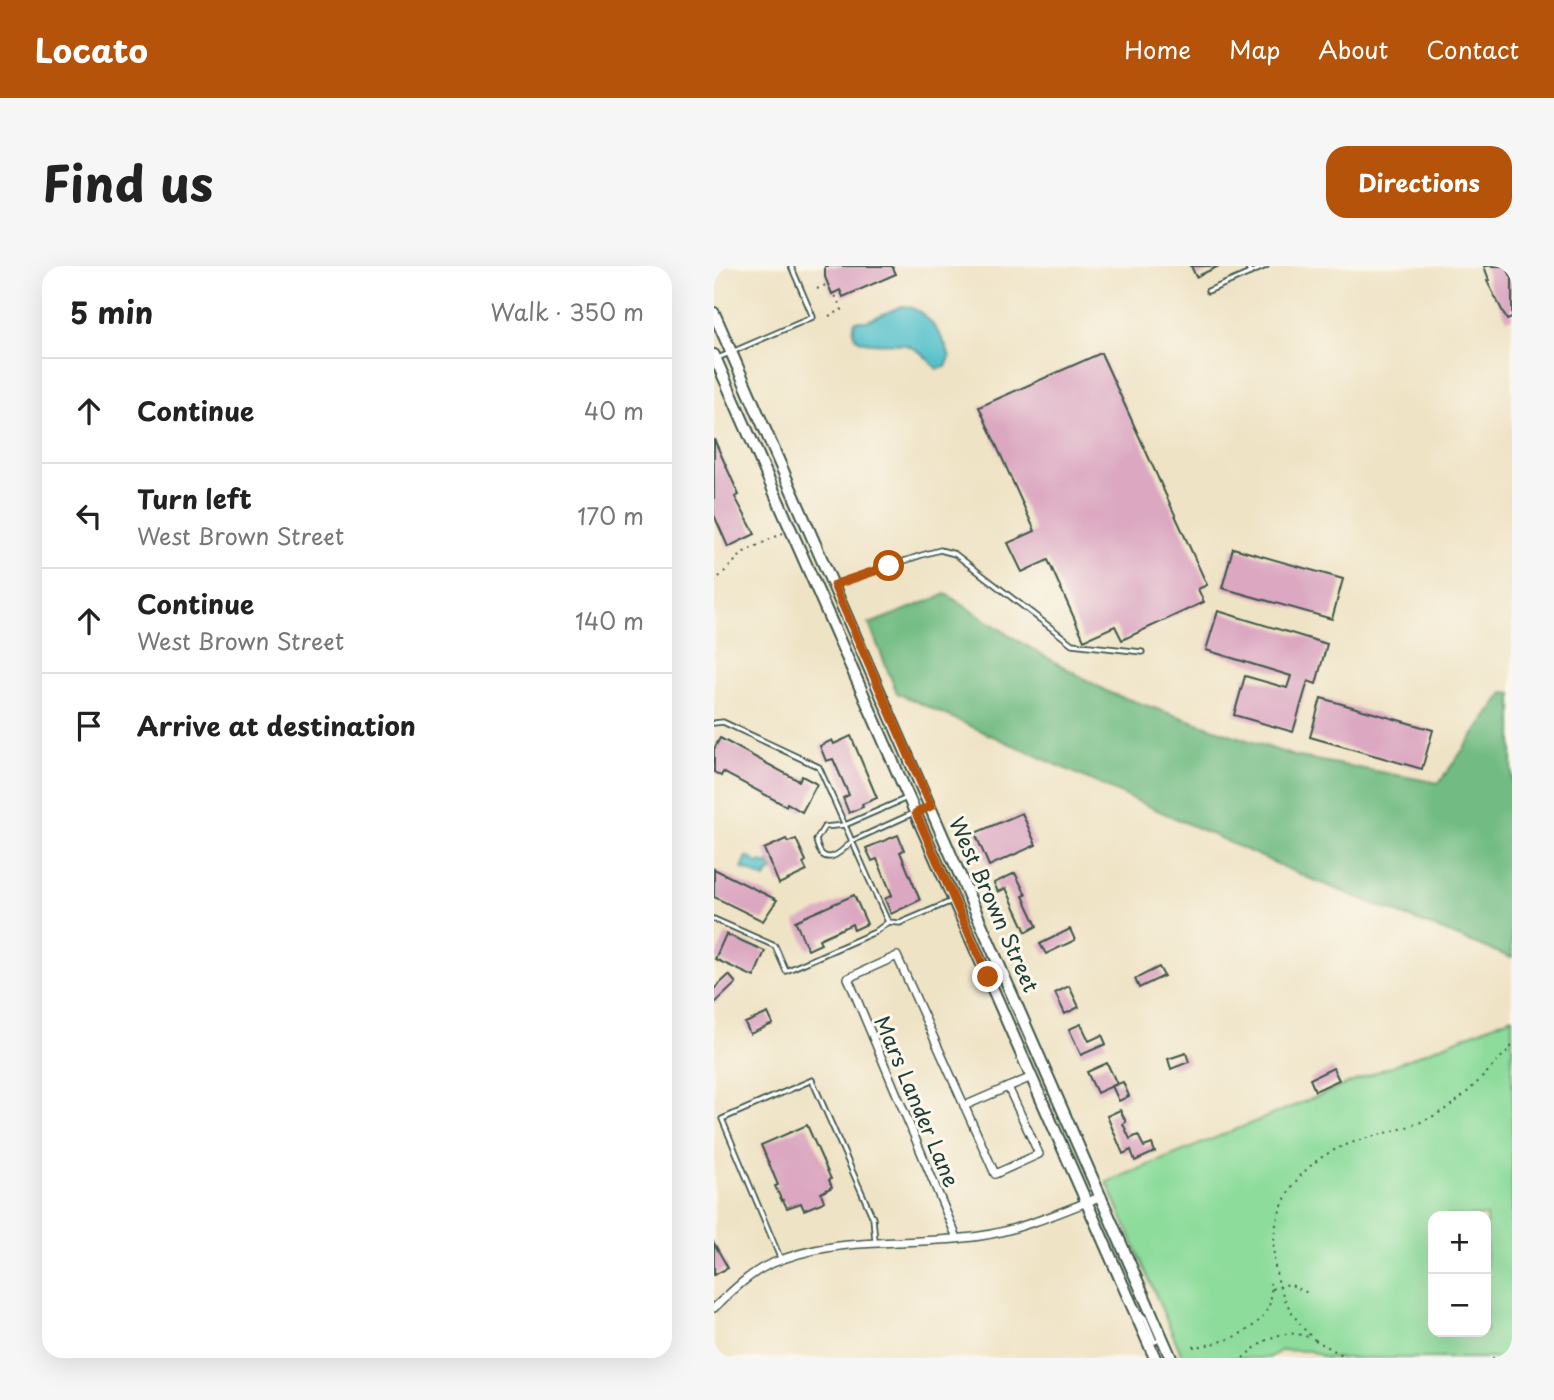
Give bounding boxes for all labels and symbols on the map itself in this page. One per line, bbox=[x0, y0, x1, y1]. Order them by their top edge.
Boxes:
route start bbox=[873, 550, 904, 581]
street label: West Brown Street bbox=[942, 811, 1048, 997]
route end bbox=[972, 961, 1003, 992]
street label: Mars Lander Lane bbox=[867, 1010, 969, 1192]

